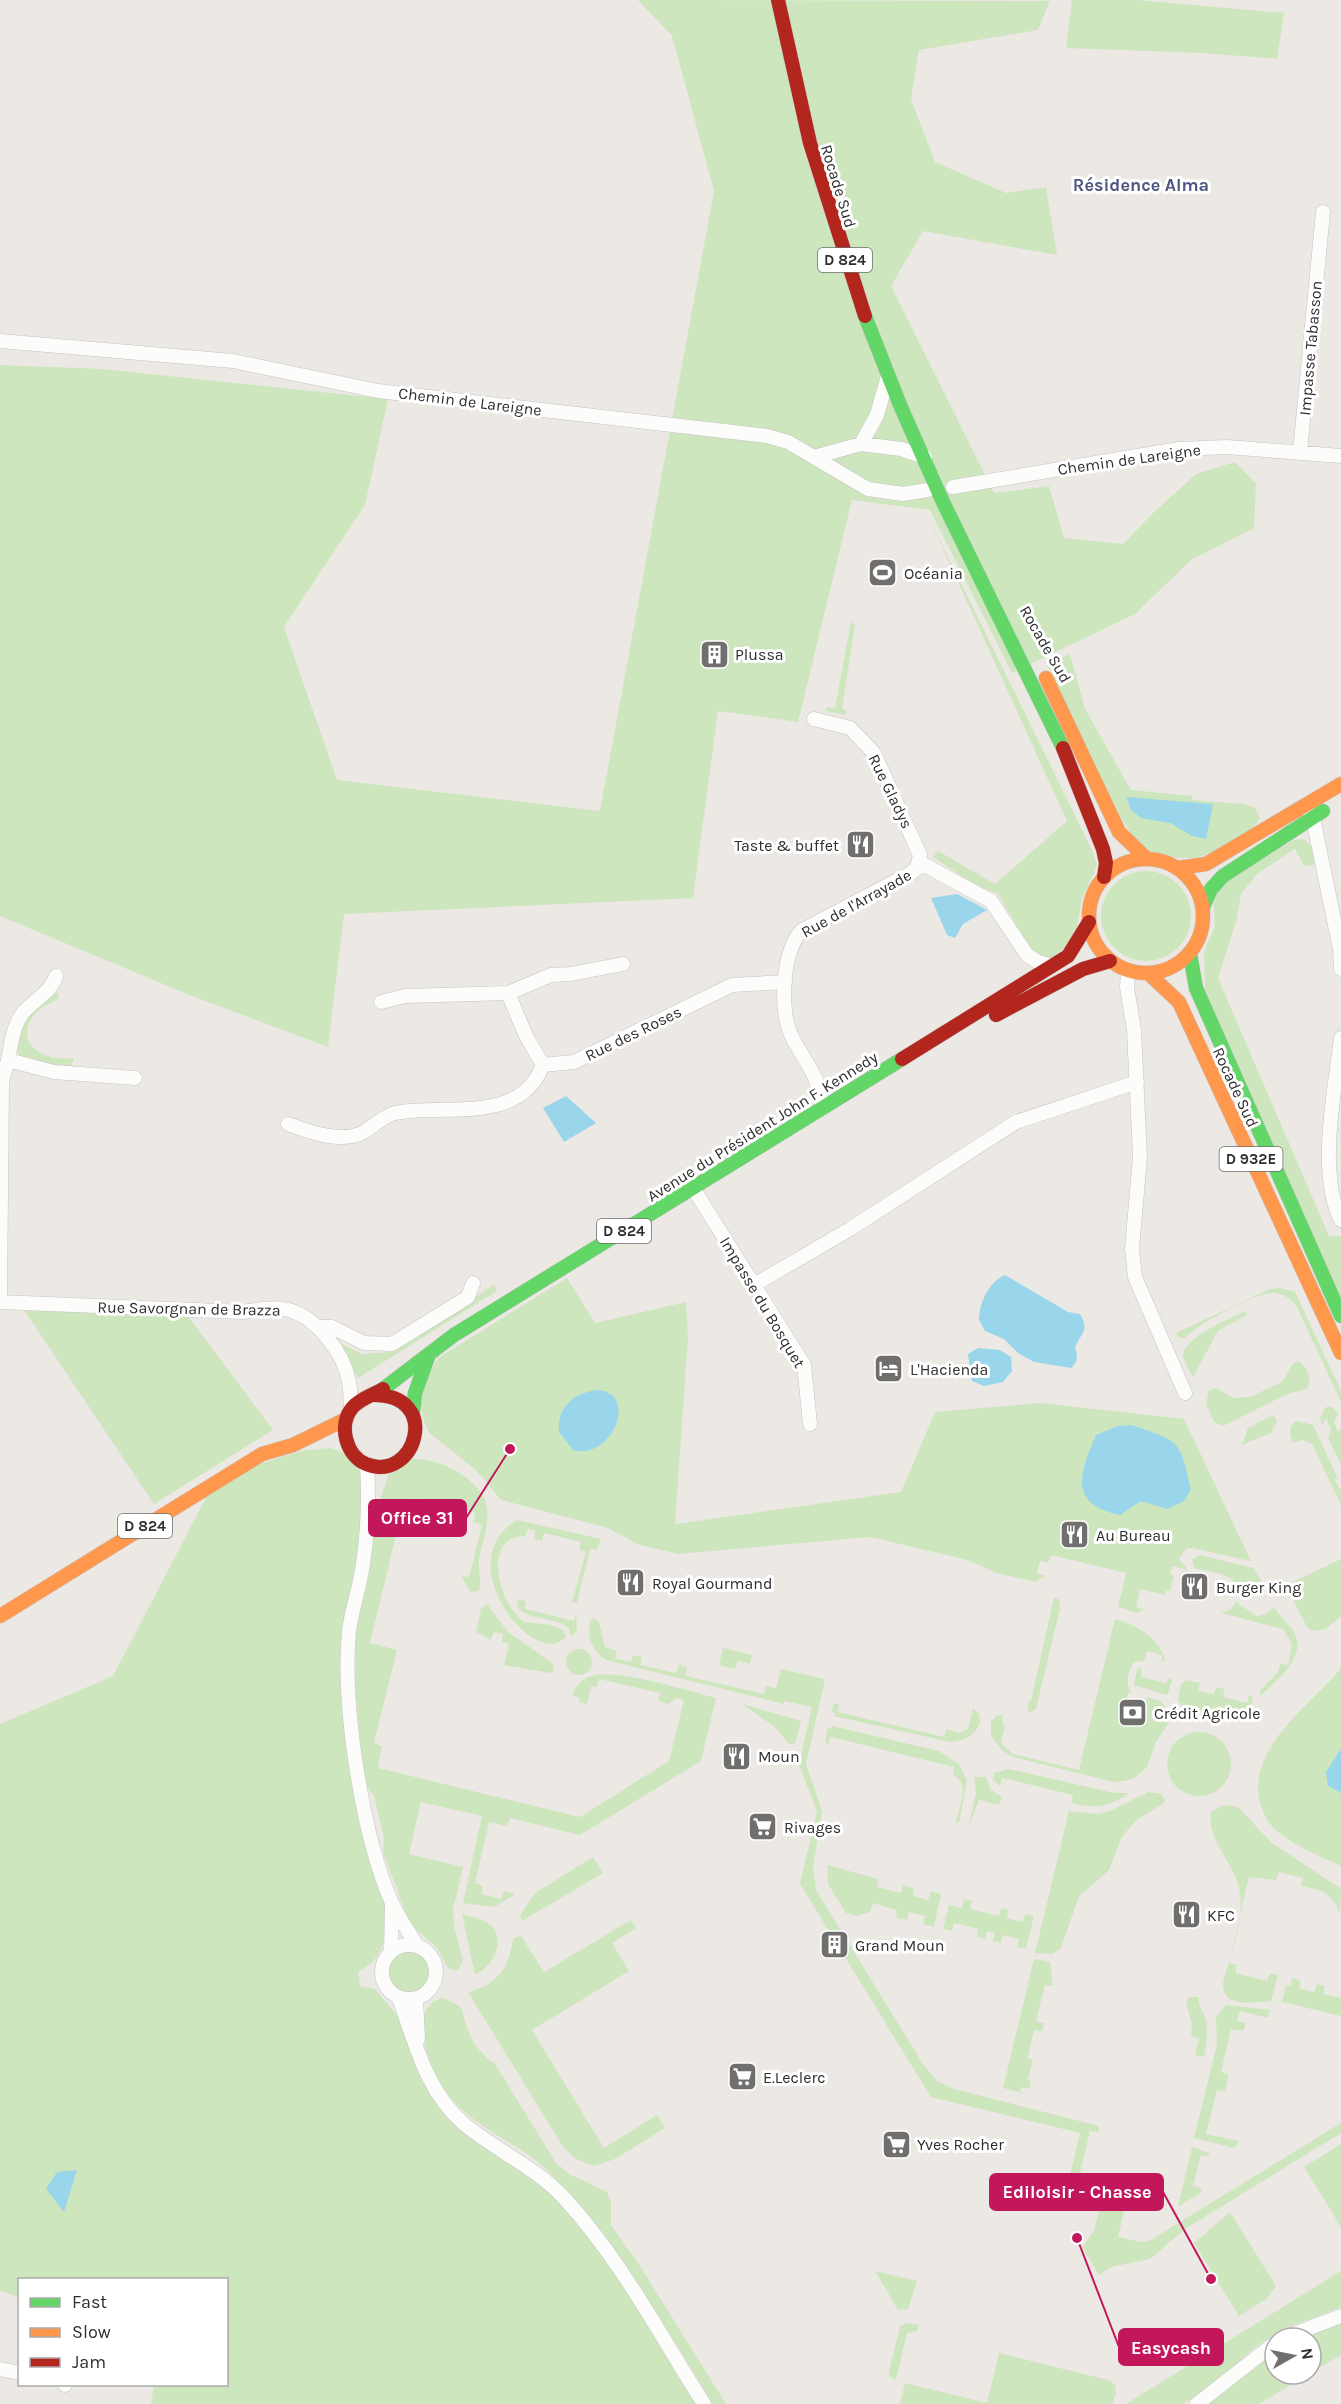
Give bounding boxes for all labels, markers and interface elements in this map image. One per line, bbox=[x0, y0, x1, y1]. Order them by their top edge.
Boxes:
street label: Rocade Sud bbox=[817, 142, 860, 230]
district label: Résidence Alma bbox=[1073, 174, 1209, 196]
road number: D 824 bbox=[818, 248, 872, 272]
street label: Impasse Tabasson bbox=[1295, 280, 1326, 416]
street label: Chemin de Lareigne bbox=[397, 383, 543, 420]
street label: Chemin de Lareigne bbox=[1056, 440, 1202, 479]
sports icon: Océania bbox=[867, 557, 899, 589]
place label: Océania bbox=[904, 564, 963, 583]
street label: Rocade Sud bbox=[1016, 602, 1075, 686]
building icon: Plussa bbox=[698, 638, 730, 670]
place label: Plussa bbox=[735, 645, 784, 664]
street label: Rue Gladys bbox=[864, 751, 917, 832]
restaurant icon: Taste & buffet bbox=[844, 829, 876, 861]
place label: Taste & buffet bbox=[734, 836, 839, 855]
street label: Rue de l'Arrayade bbox=[798, 865, 915, 942]
street label: Rue des Roses bbox=[582, 1002, 685, 1065]
street label: Rocade Sud bbox=[1209, 1044, 1262, 1130]
street label: Avenue du Président John F. Kennedy bbox=[643, 1047, 882, 1206]
road number: D 932E bbox=[1220, 1147, 1282, 1171]
road number: D 824 bbox=[597, 1219, 651, 1243]
street label: Impasse du Bosquet bbox=[716, 1233, 809, 1371]
street label: Rue Savorgnan de Brazza bbox=[97, 1297, 281, 1320]
hotel icon: L'Hacienda bbox=[873, 1353, 905, 1385]
place label: L'Hacienda bbox=[910, 1360, 988, 1379]
callout: Office 31 bbox=[369, 1500, 466, 1536]
text: Office 31 bbox=[381, 1507, 453, 1529]
road number: D 824 bbox=[118, 1514, 172, 1538]
restaurant icon: Au Bureau bbox=[1059, 1519, 1091, 1551]
place label: Au Bureau bbox=[1096, 1526, 1171, 1545]
restaurant icon: Royal Gourmand bbox=[615, 1567, 647, 1599]
restaurant icon: Burger King bbox=[1179, 1571, 1211, 1603]
place label: Royal Gourmand bbox=[652, 1574, 773, 1593]
place label: Burger King bbox=[1216, 1578, 1301, 1597]
bank icon: Crédit Agricole bbox=[1117, 1697, 1149, 1729]
place label: Crédit Agricole bbox=[1154, 1704, 1260, 1723]
restaurant icon: Moun bbox=[721, 1740, 753, 1772]
place label: Moun bbox=[758, 1747, 800, 1766]
supermarket icon: Rivages bbox=[747, 1811, 779, 1843]
place label: Rivages bbox=[784, 1818, 841, 1837]
restaurant icon: KFC bbox=[1170, 1899, 1202, 1931]
place label: KFC bbox=[1207, 1906, 1235, 1925]
building icon: Grand Moun bbox=[818, 1929, 850, 1961]
place label: Grand Moun bbox=[855, 1936, 944, 1955]
supermarket icon: E.Leclerc bbox=[726, 2061, 758, 2093]
place label: E.Leclerc bbox=[763, 2068, 826, 2087]
supermarket icon: Yves Rocher bbox=[880, 2128, 912, 2160]
place label: Yves Rocher bbox=[917, 2135, 1004, 2154]
callout: Ediloisir - Chasse bbox=[990, 2174, 1163, 2210]
text: Ediloisir - Chasse bbox=[1002, 2181, 1152, 2203]
legend bbox=[18, 2278, 228, 2386]
text: Fast bbox=[72, 2291, 107, 2313]
text: Slow bbox=[72, 2321, 111, 2343]
north arrow bbox=[1263, 2326, 1323, 2386]
callout: Easycash bbox=[1119, 2329, 1223, 2365]
text: Easycash bbox=[1131, 2337, 1211, 2359]
text: N bbox=[1297, 2347, 1318, 2361]
text: Jam bbox=[72, 2351, 106, 2373]

